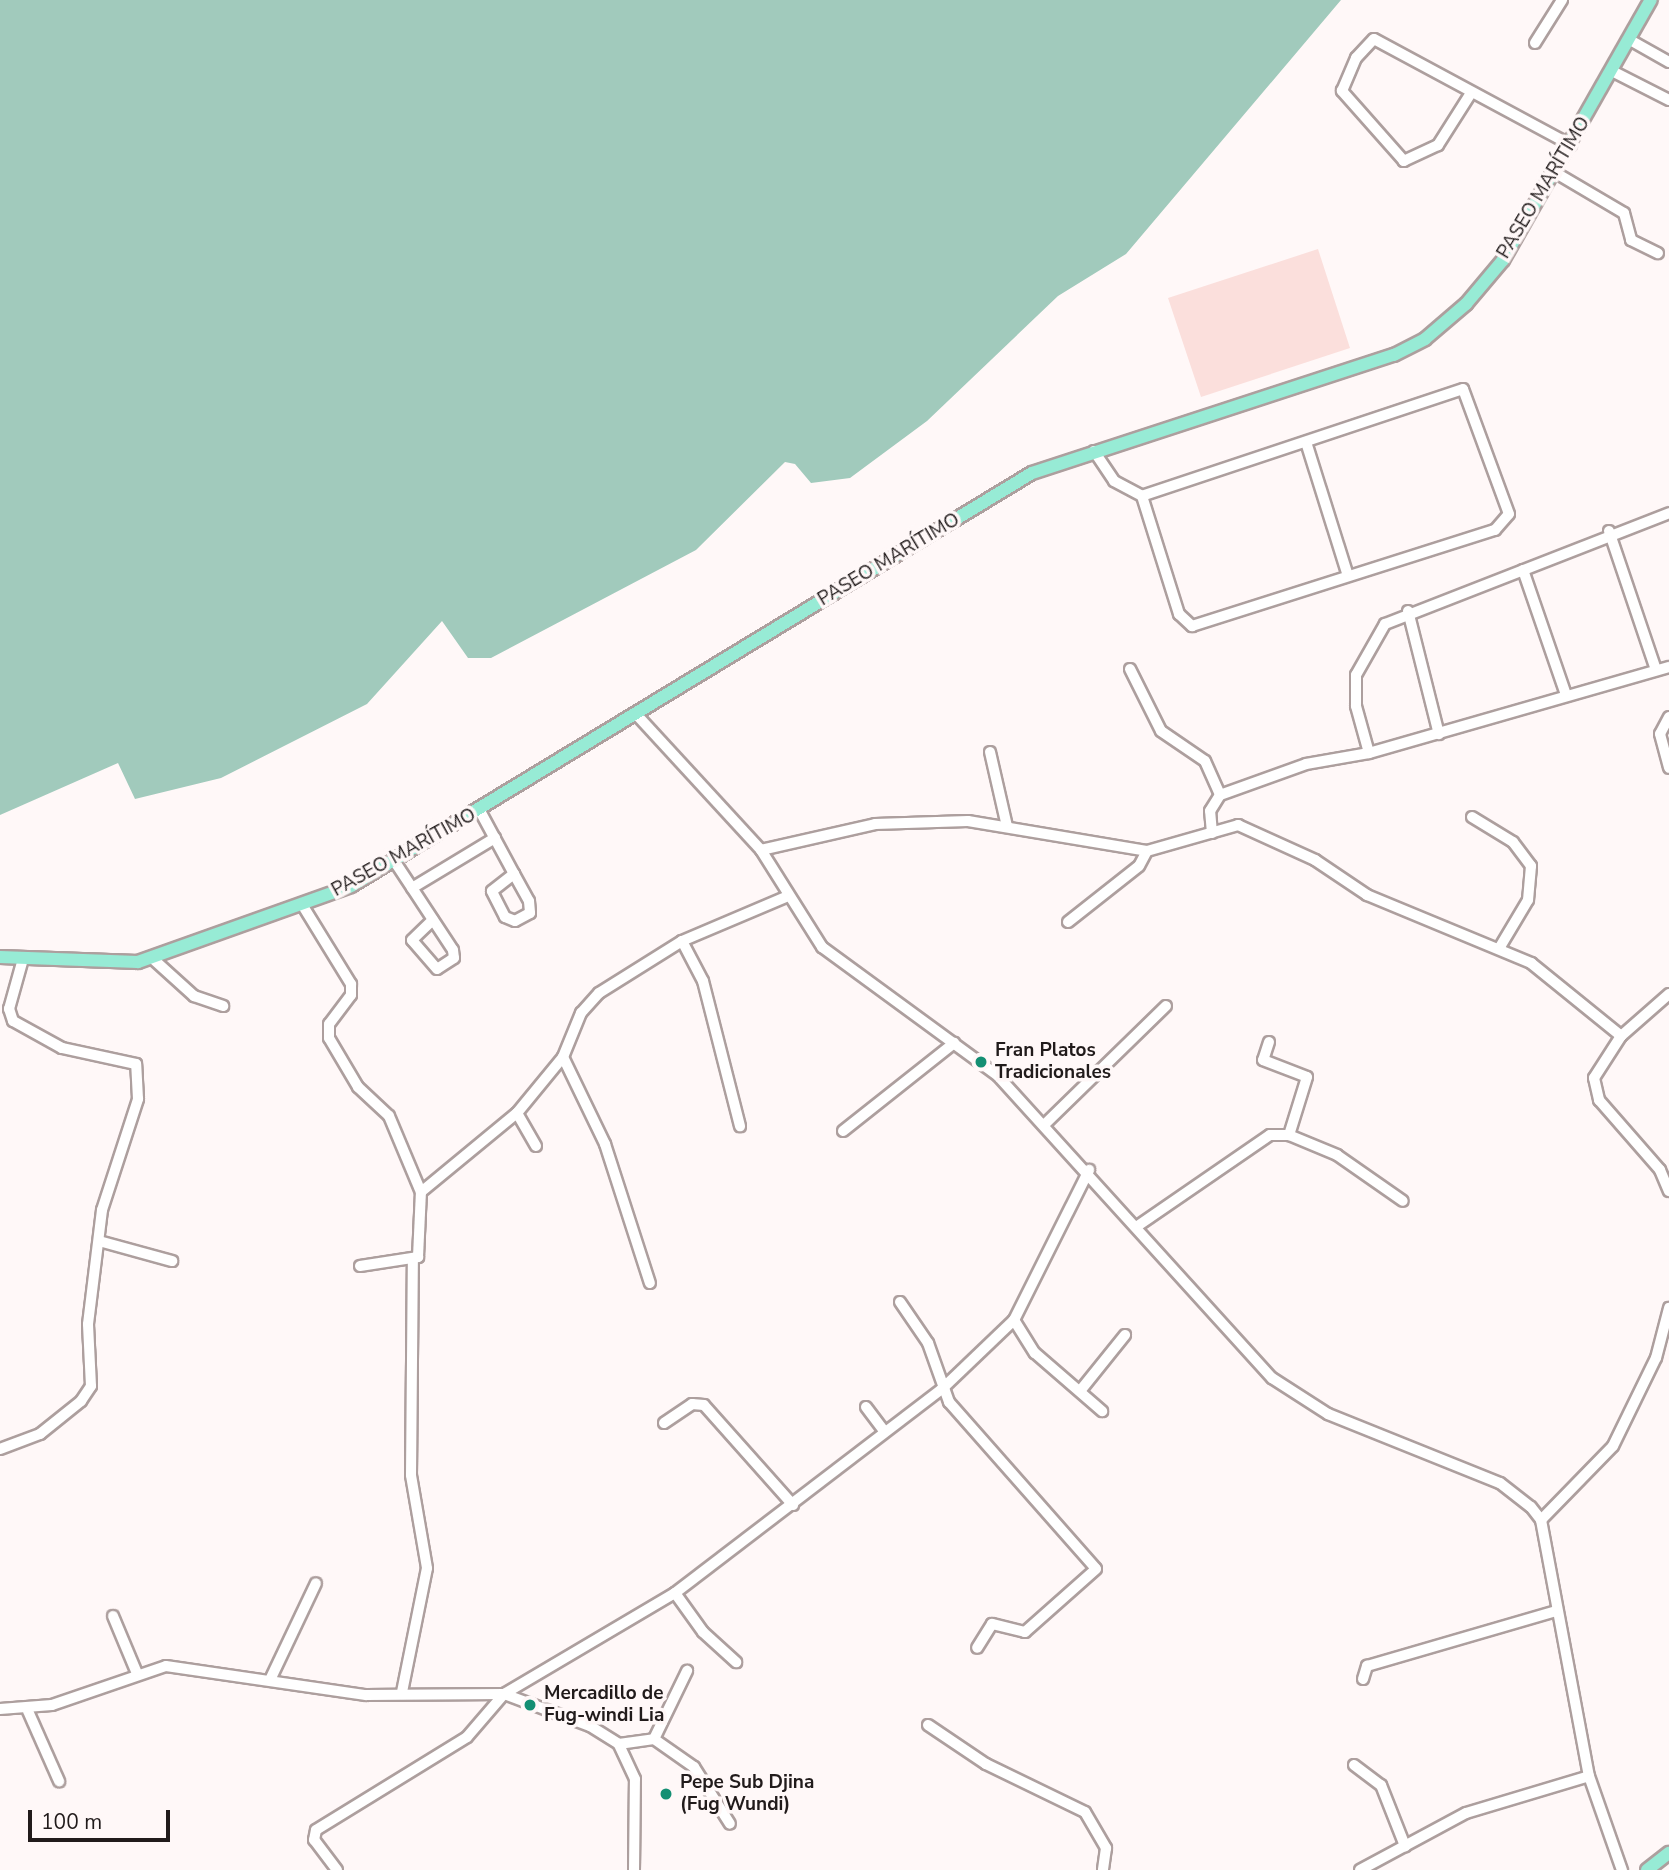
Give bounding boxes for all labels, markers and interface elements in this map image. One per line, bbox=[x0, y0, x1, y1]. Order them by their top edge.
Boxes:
street label: PASEO MARÍTIMO bbox=[1493, 113, 1595, 263]
street label: PASEO MARÍTIMO bbox=[814, 509, 964, 611]
street label: PASEO MARÍTIMO bbox=[328, 804, 480, 902]
place label: Fran Platos Tradicionales bbox=[995, 1040, 1111, 1084]
marker: Fran Platos Tradicionales bbox=[973, 1054, 989, 1070]
place label: Mercadillo de Fug-windi Lia bbox=[544, 1683, 664, 1727]
marker: Mercadillo de Fug-windi Lia bbox=[522, 1697, 538, 1713]
place label: Pepe Sub Djina (Fug Wundi) bbox=[680, 1772, 814, 1816]
marker: Pepe Sub Djina (Fug Wundi) bbox=[658, 1786, 674, 1802]
scale bar bbox=[32, 1797, 173, 1841]
text: 100 m bbox=[41, 1808, 102, 1836]

